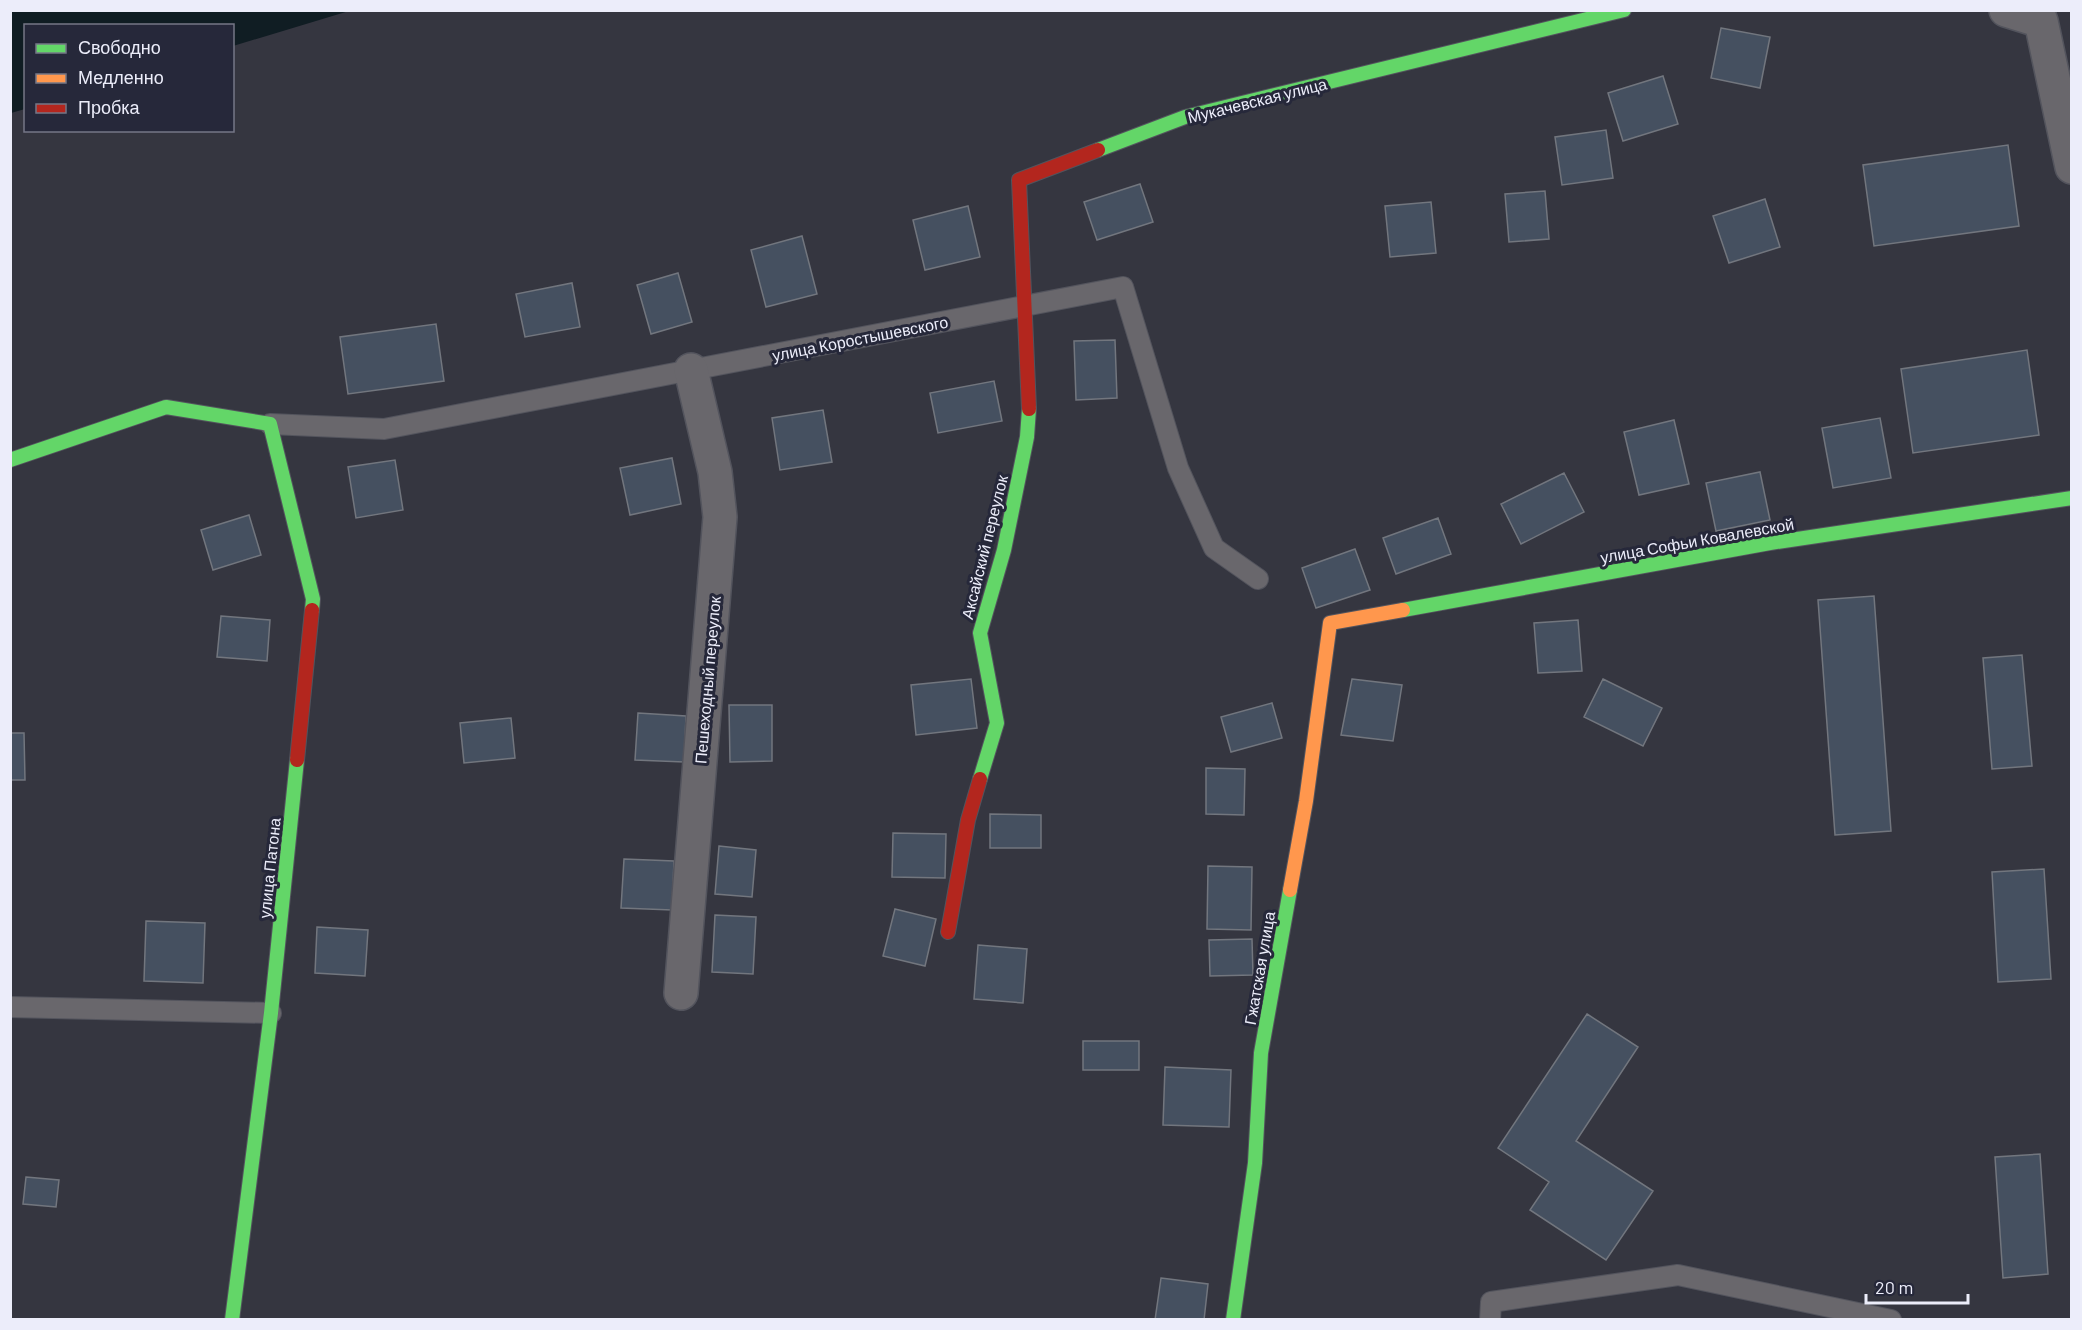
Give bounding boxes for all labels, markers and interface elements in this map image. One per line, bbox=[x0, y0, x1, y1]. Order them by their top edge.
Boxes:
legend bbox=[24, 24, 234, 132]
text: Свободно bbox=[78, 36, 161, 58]
text: Медленно bbox=[78, 66, 164, 88]
street label: Мукачевская улица bbox=[1185, 73, 1329, 127]
text: Пробка bbox=[78, 96, 141, 118]
street label: улица Коростышевского bbox=[771, 312, 950, 364]
street label: Аксайский переулок bbox=[957, 472, 1011, 621]
street label: улица Софьи Ковалевской bbox=[1599, 514, 1795, 566]
street label: Пешеходный переулок bbox=[690, 594, 724, 765]
street label: улица Патона bbox=[254, 817, 284, 919]
street label: Гжатская улица bbox=[1240, 910, 1278, 1026]
scale bar bbox=[1866, 1267, 1968, 1305]
text: 20 m bbox=[1875, 1276, 1913, 1298]

